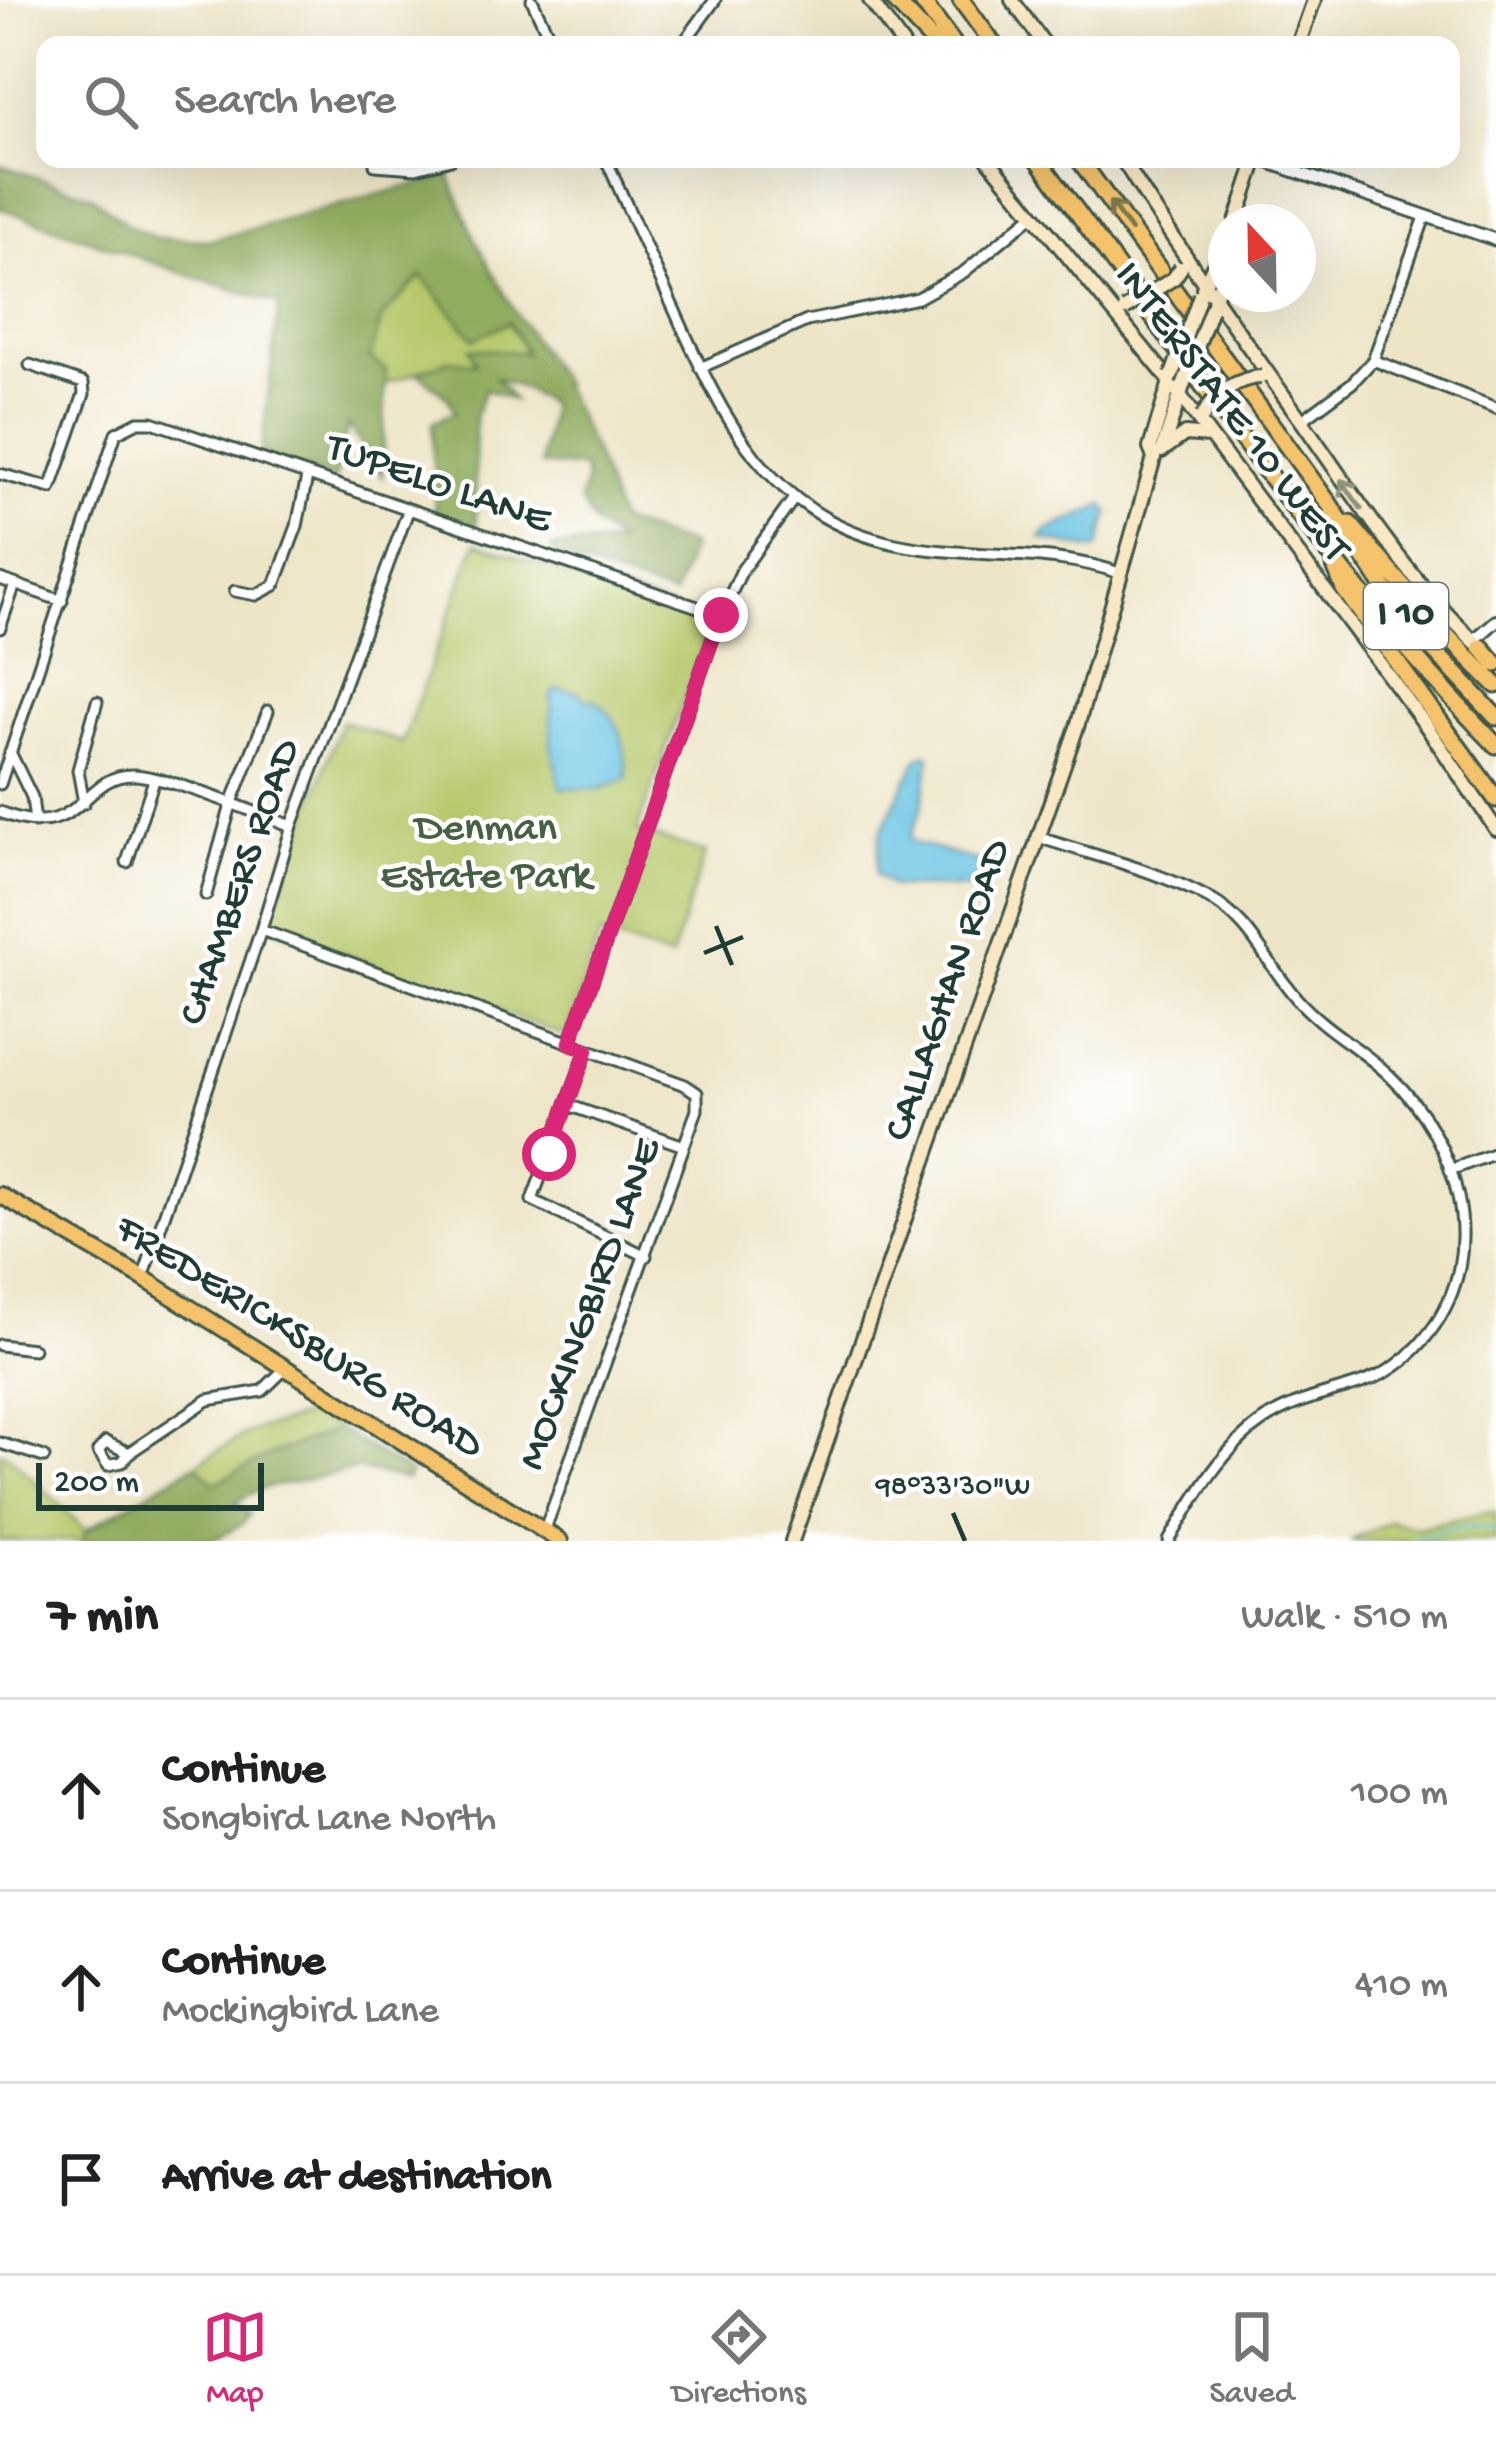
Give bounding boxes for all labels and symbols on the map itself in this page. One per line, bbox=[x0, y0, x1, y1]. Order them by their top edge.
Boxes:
one-way arrow bbox=[1107, 200, 1133, 233]
north arrow bbox=[1208, 204, 1316, 312]
street label: INTERSTATE 10 WEST bbox=[1101, 253, 1360, 574]
street label: TUPELO LANE bbox=[317, 424, 558, 548]
one-way arrow bbox=[1339, 478, 1364, 511]
road number: I 10 bbox=[1364, 583, 1448, 649]
route end bbox=[694, 588, 748, 642]
street label: CHAMBERS ROAD bbox=[170, 733, 314, 1032]
park label: Denman Estate Park bbox=[381, 806, 596, 903]
street label: CALLAGHAN ROAD bbox=[876, 833, 1025, 1148]
route start bbox=[522, 1127, 576, 1181]
street label: MOCKINGBIRD LANE bbox=[509, 1131, 675, 1477]
street label: FREDERICKSBURG ROAD bbox=[104, 1205, 491, 1473]
scale bar bbox=[36, 1457, 264, 1510]
text: 98°33'30"W bbox=[875, 1471, 1030, 1506]

